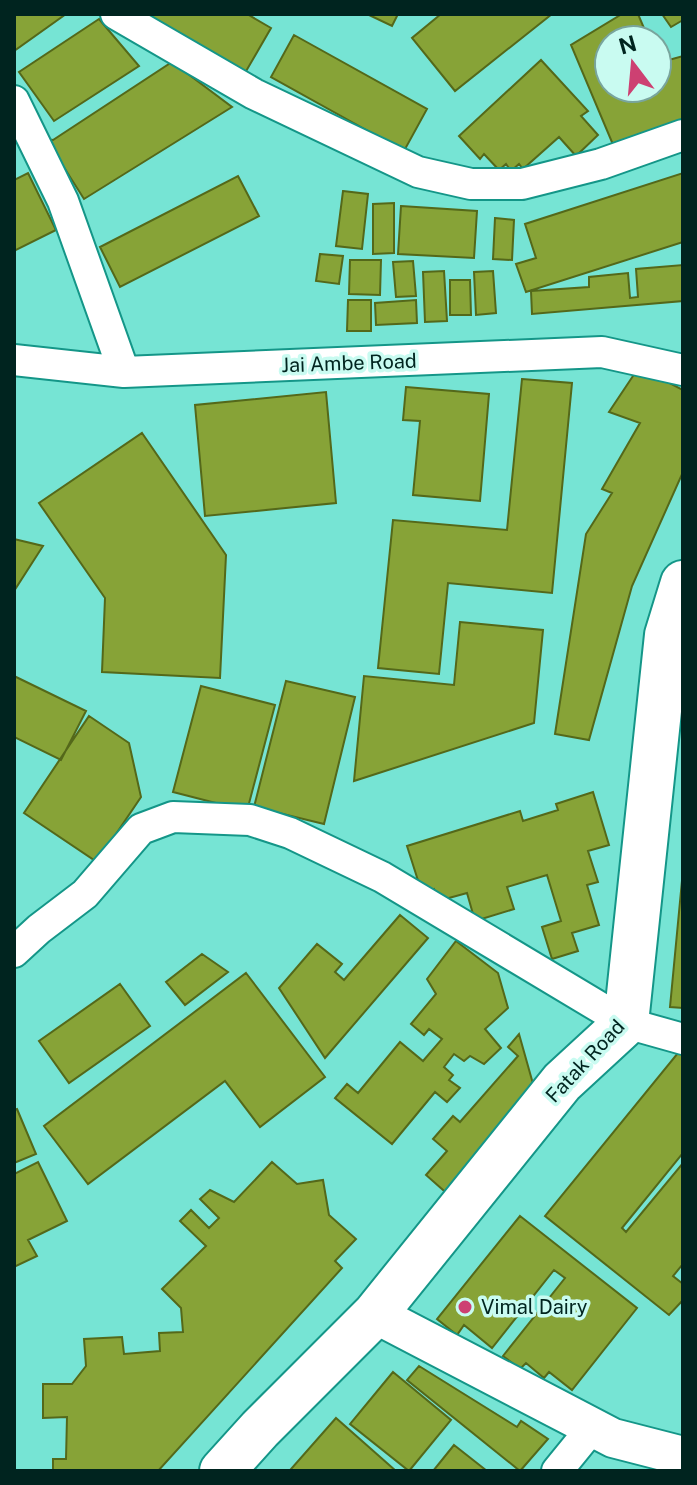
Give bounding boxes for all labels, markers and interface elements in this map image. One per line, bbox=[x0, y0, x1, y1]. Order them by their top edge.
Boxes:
north arrow bbox=[593, 24, 673, 104]
text: N bbox=[616, 30, 639, 60]
street label: Jai Ambe Road bbox=[281, 349, 417, 377]
street label: Fatak Road bbox=[541, 1015, 629, 1107]
place label: Vimal Dairy bbox=[481, 1295, 588, 1319]
marker: Vimal Dairy bbox=[456, 1298, 474, 1316]

